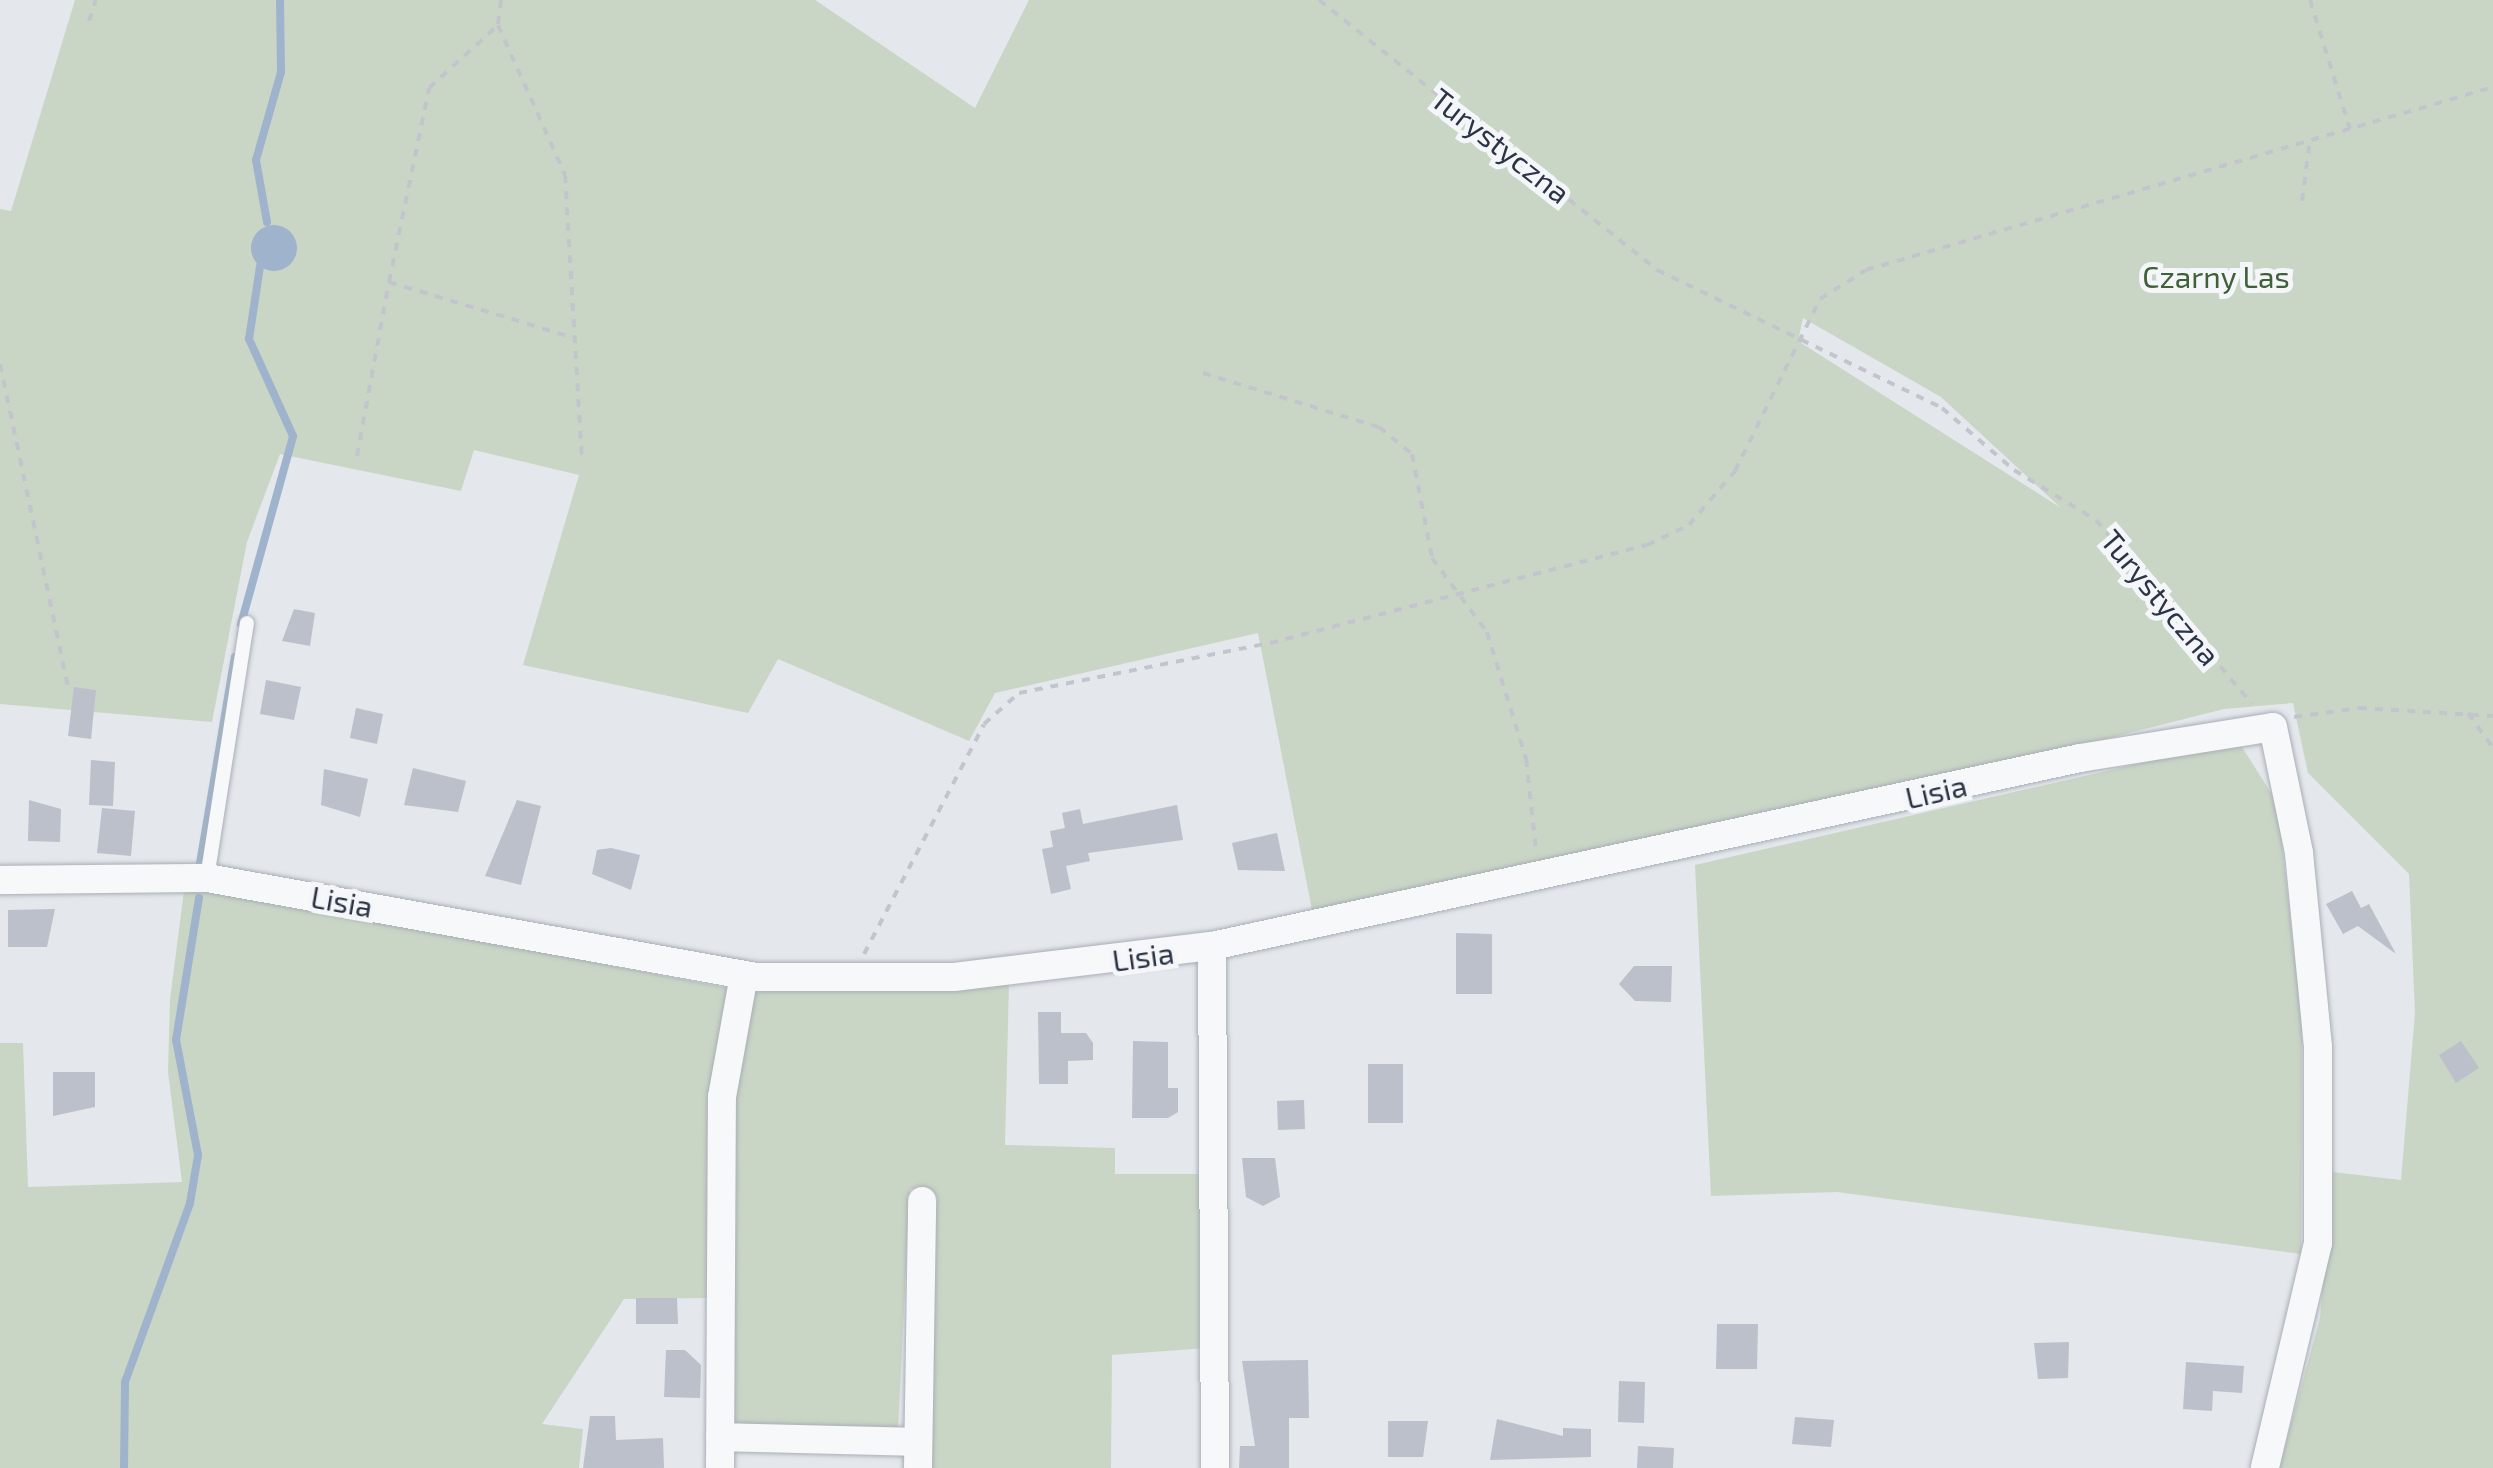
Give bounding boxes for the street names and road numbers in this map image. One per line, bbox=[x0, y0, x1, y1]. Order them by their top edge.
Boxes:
street label: Turystyczna bbox=[1425, 80, 1577, 210]
street label: Turystyczna bbox=[2094, 522, 2228, 672]
street label: Lisia bbox=[1902, 766, 1970, 816]
street label: Lisia bbox=[308, 878, 376, 924]
street label: Lisia bbox=[1110, 934, 1176, 978]

